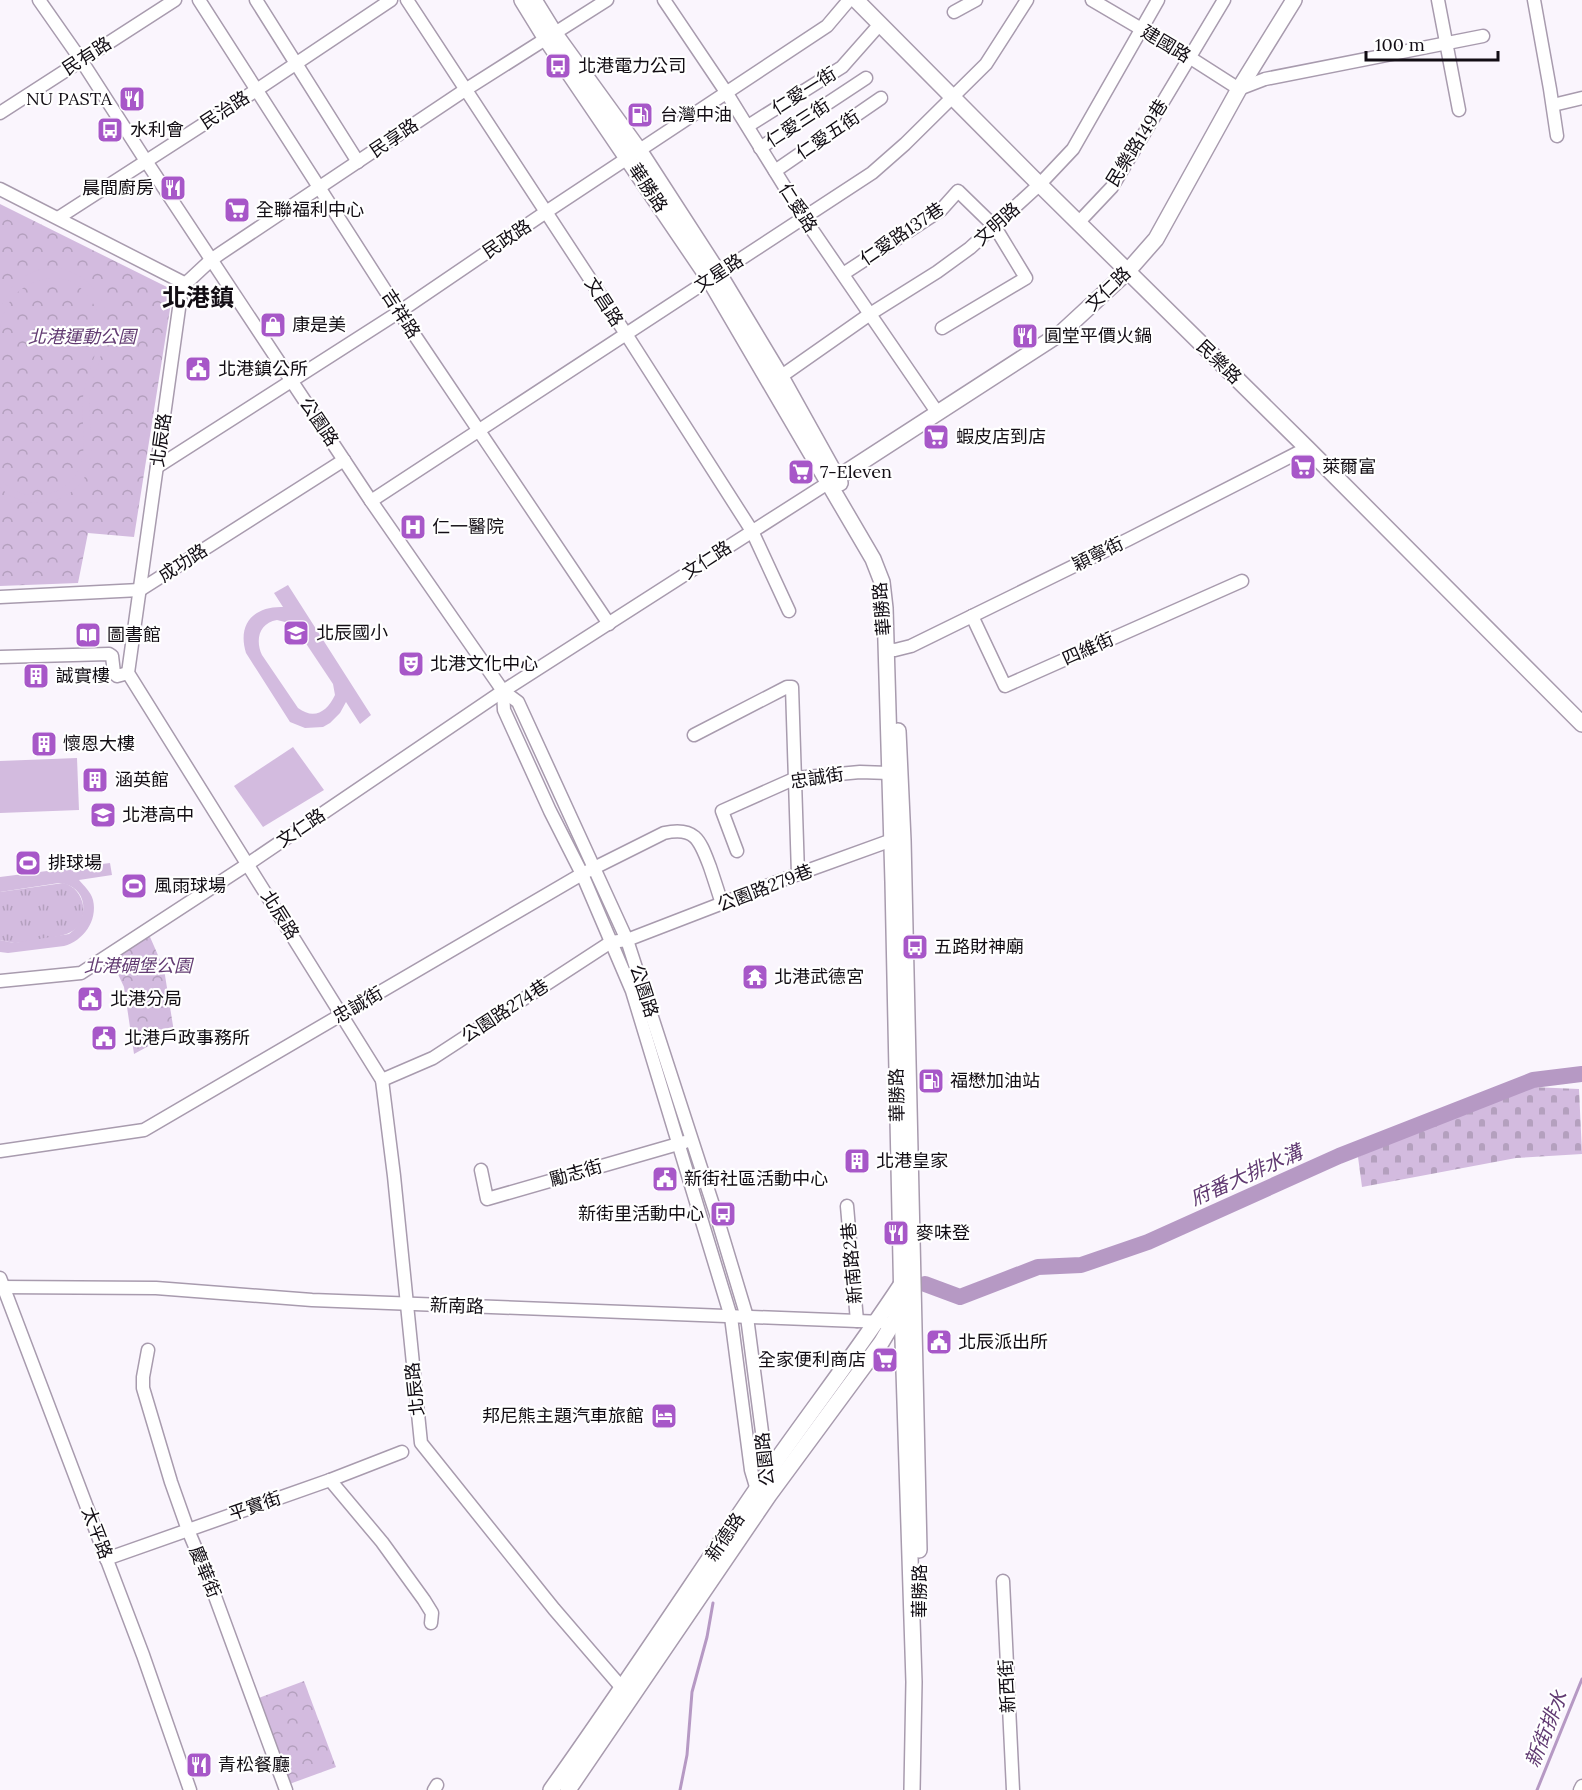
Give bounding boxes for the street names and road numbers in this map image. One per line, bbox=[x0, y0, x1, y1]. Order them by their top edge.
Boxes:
street label: 建國路 bbox=[1137, 20, 1195, 67]
street label: 民有路 bbox=[58, 31, 116, 80]
street label: 仁愛一街 bbox=[767, 62, 840, 119]
street label: 民治路 bbox=[196, 85, 254, 134]
street label: 仁愛三街 bbox=[761, 93, 834, 152]
street label: 民樂路149巷 bbox=[1101, 95, 1172, 191]
street label: 仁愛五街 bbox=[791, 105, 864, 164]
street label: 民享路 bbox=[365, 113, 423, 162]
street label: 華勝路 bbox=[624, 159, 673, 217]
street label: 仁愛路 bbox=[774, 179, 823, 237]
street label: 仁愛路137巷 bbox=[855, 197, 948, 270]
street label: 文明路 bbox=[969, 197, 1024, 250]
street label: 民政路 bbox=[478, 214, 536, 263]
street label: 文星路 bbox=[690, 248, 748, 297]
street label: 文仁路 bbox=[1080, 262, 1135, 316]
street label: 文昌路 bbox=[580, 273, 629, 331]
street label: 吉祥路 bbox=[377, 285, 426, 343]
street label: 民樂路 bbox=[1192, 335, 1247, 389]
street label: 公園路 bbox=[295, 393, 344, 451]
street label: 北辰路 bbox=[145, 412, 176, 468]
street label: 穎寧街 bbox=[1068, 531, 1127, 576]
street label: 文仁路 bbox=[678, 535, 736, 584]
street label: 成功路 bbox=[154, 538, 212, 587]
street label: 華勝路 bbox=[868, 581, 895, 637]
street label: 四維街 bbox=[1058, 627, 1117, 670]
street label: 忠誠街 bbox=[788, 762, 845, 793]
street label: 文仁路 bbox=[272, 803, 330, 852]
street label: 公園路279巷 bbox=[714, 859, 816, 916]
street label: 北辰路 bbox=[256, 886, 304, 944]
street label: 公園路 bbox=[625, 962, 664, 1020]
street label: 公園路274巷 bbox=[457, 974, 553, 1047]
street label: 忠誠街 bbox=[329, 981, 387, 1028]
street label: 華勝路 bbox=[885, 1068, 908, 1122]
street label: 勵志街 bbox=[547, 1154, 605, 1191]
street label: 新南路2巷 bbox=[836, 1221, 867, 1305]
street label: 新南路 bbox=[430, 1293, 484, 1318]
street label: 北辰路 bbox=[400, 1361, 429, 1417]
street label: 公園路 bbox=[750, 1431, 779, 1487]
street label: 平實街 bbox=[226, 1486, 284, 1525]
street label: 太平路 bbox=[77, 1503, 118, 1562]
street label: 新德路 bbox=[700, 1508, 749, 1566]
street label: 慶華街 bbox=[185, 1542, 226, 1601]
street label: 華勝路 bbox=[908, 1564, 931, 1618]
street label: 新西街 bbox=[994, 1658, 1019, 1714]

